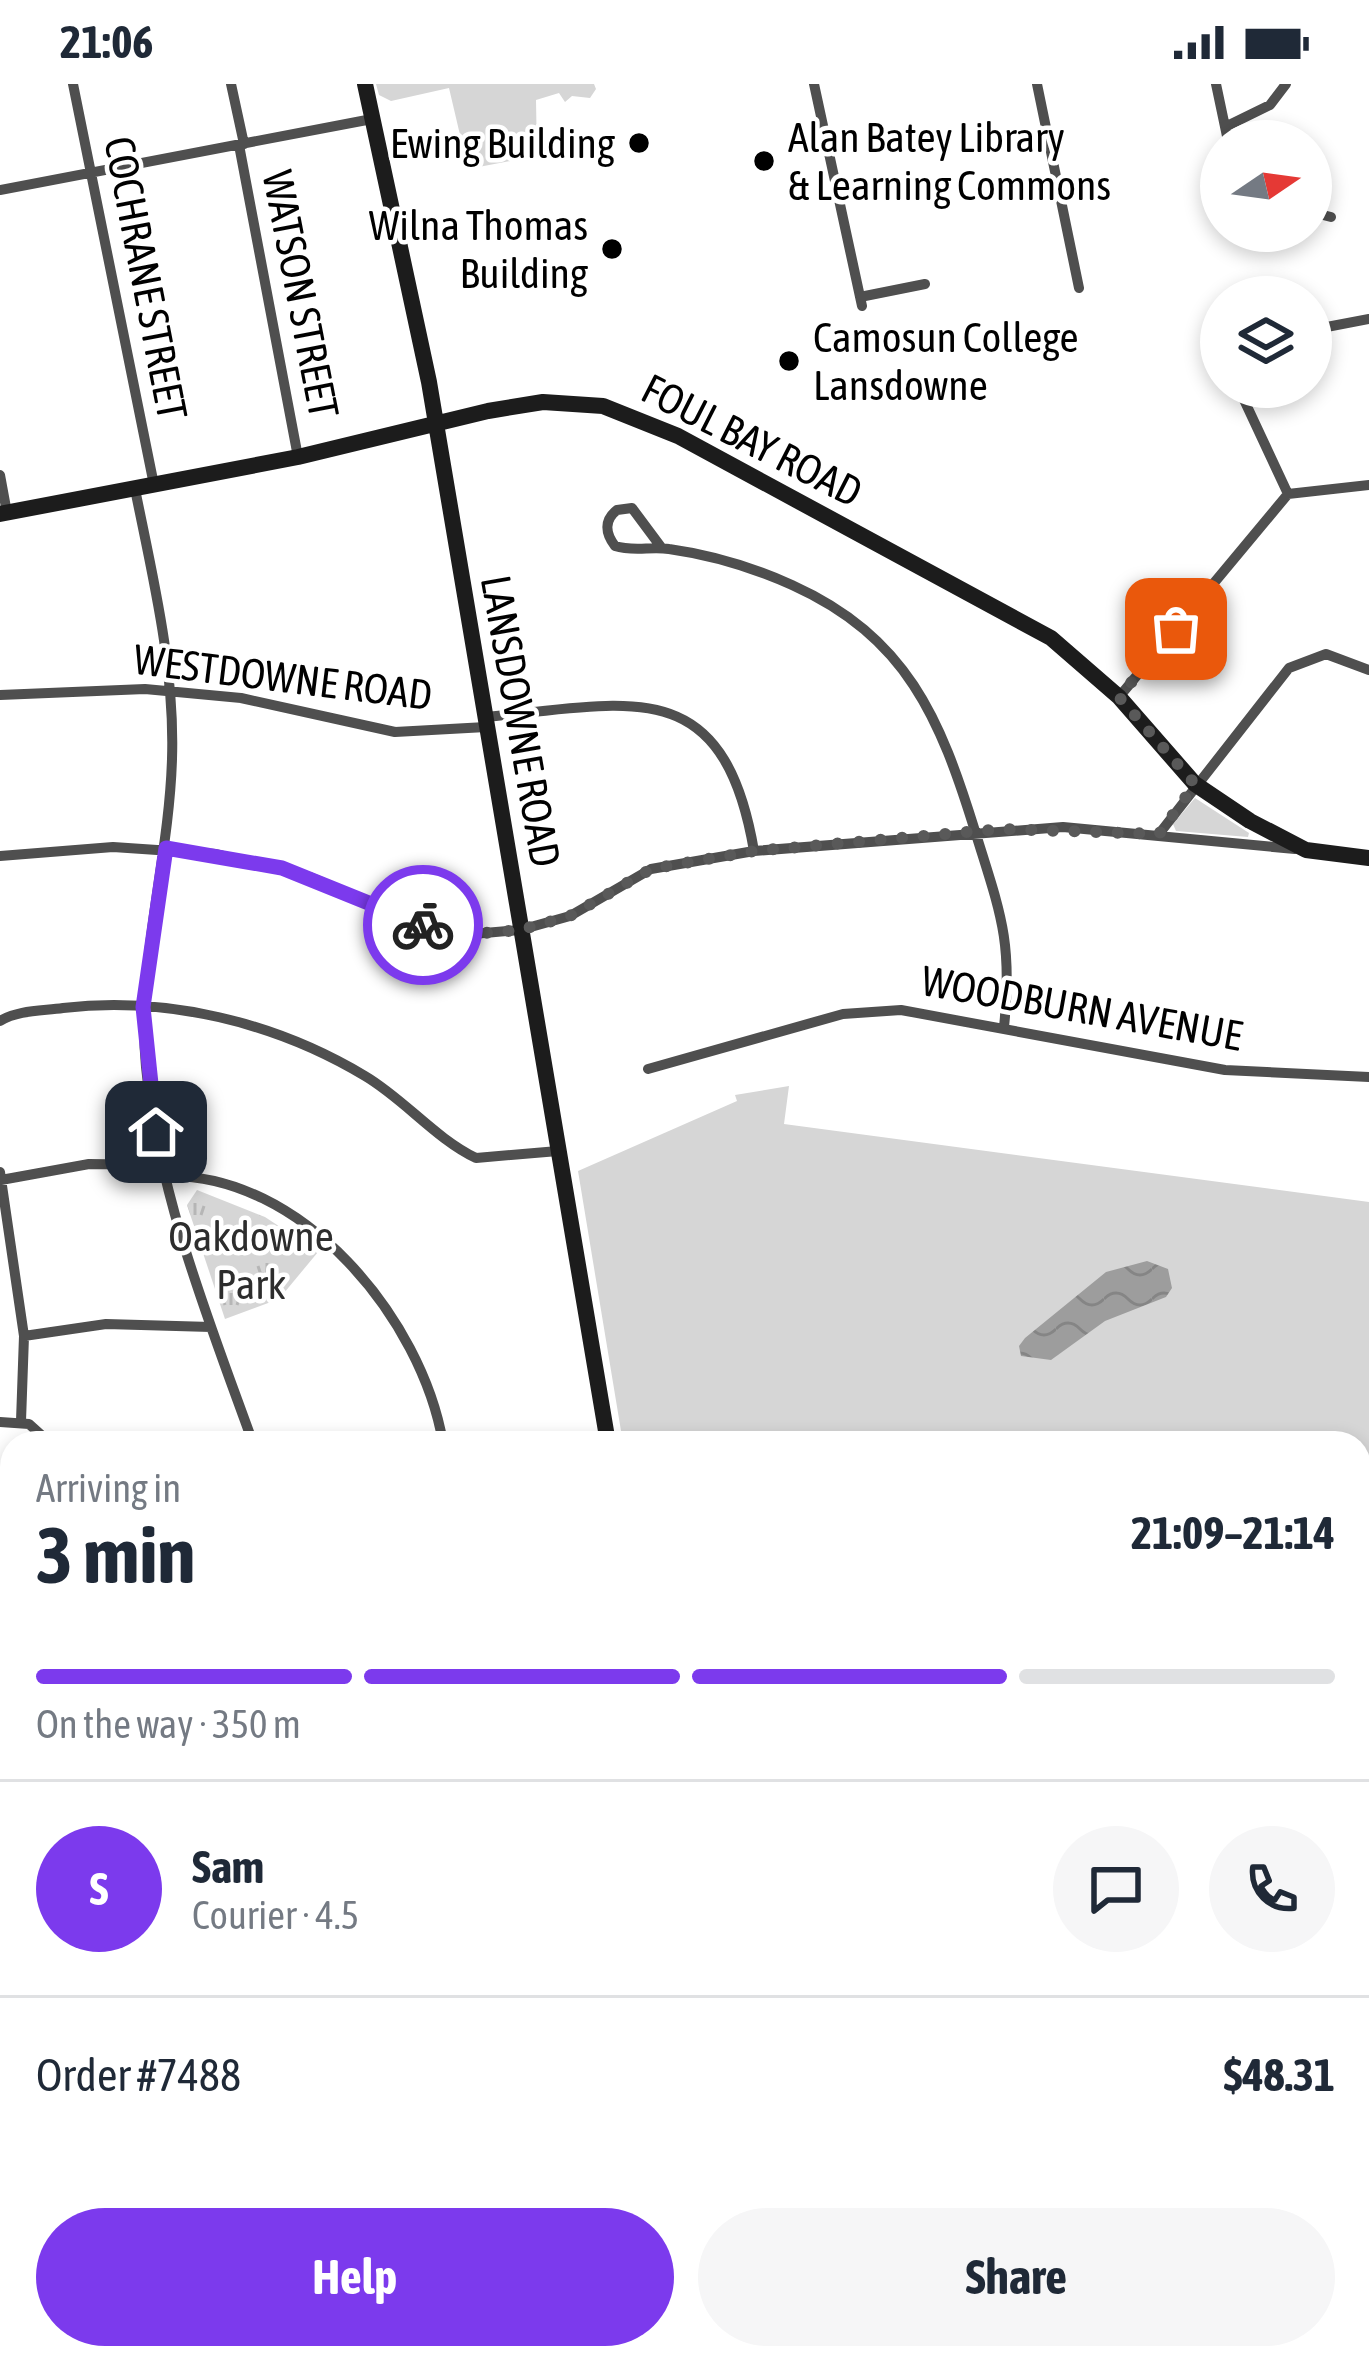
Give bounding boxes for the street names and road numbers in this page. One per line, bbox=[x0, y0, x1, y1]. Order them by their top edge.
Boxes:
street label: COCHRANE STREET bbox=[95, 132, 197, 424]
street label: WATSON STREET bbox=[253, 166, 349, 422]
street label: FOUL BAY ROAD bbox=[634, 364, 870, 516]
street label: LANSDOWNE ROAD bbox=[472, 572, 570, 870]
street label: WESTDOWNE ROAD bbox=[131, 635, 435, 719]
street label: WOODBURN AVENUE bbox=[918, 956, 1246, 1060]

